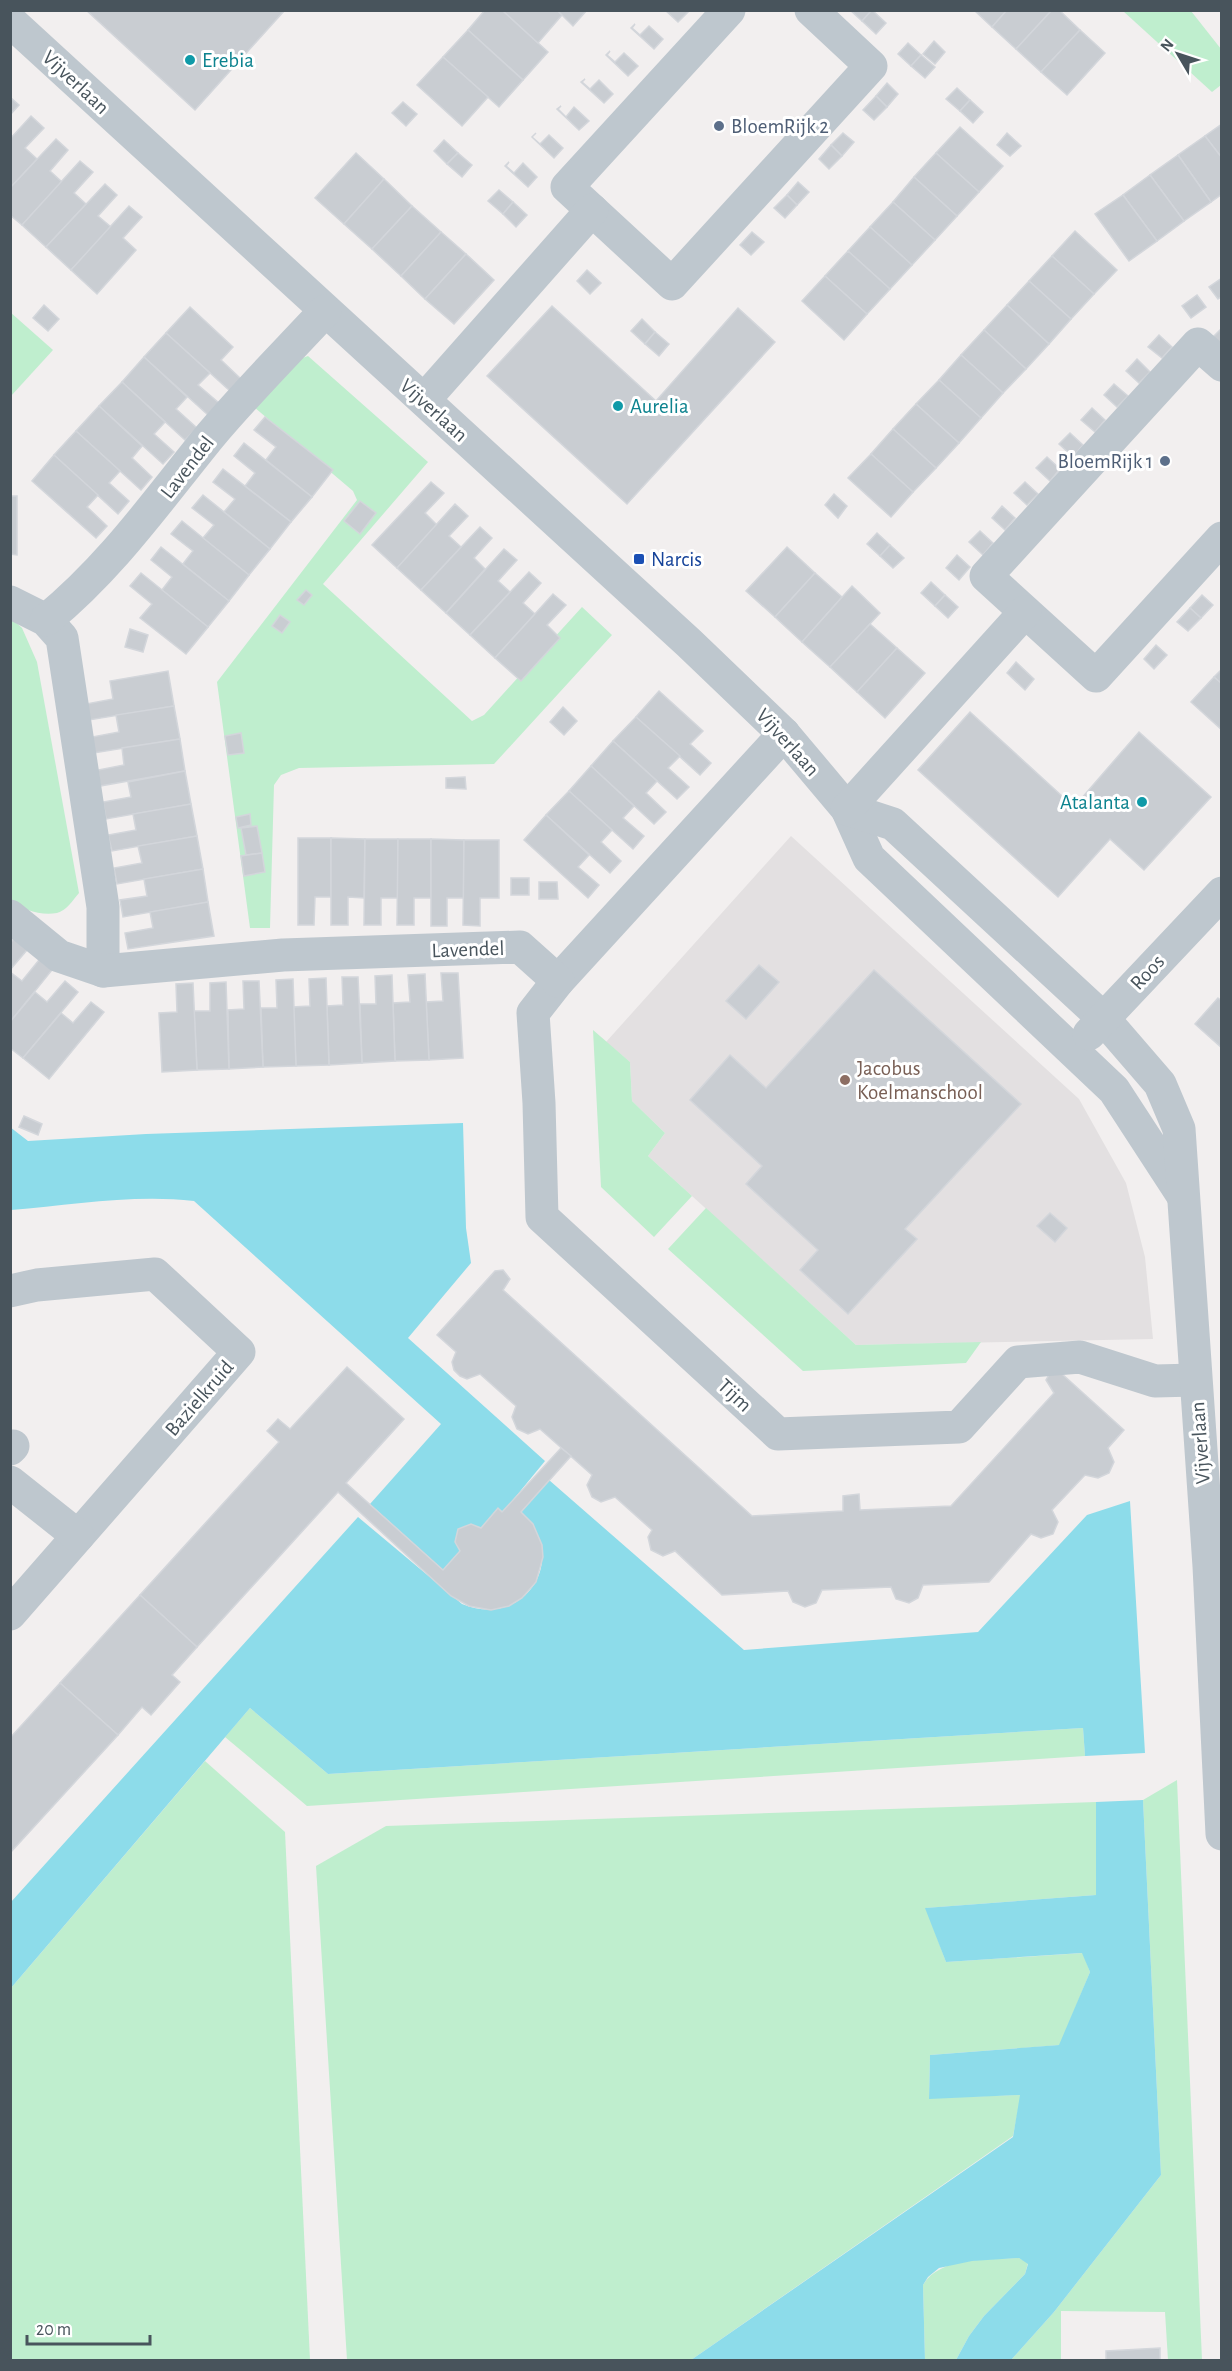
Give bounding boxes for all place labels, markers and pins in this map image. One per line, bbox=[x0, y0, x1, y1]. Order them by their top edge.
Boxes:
place label: Erebia bbox=[202, 50, 254, 71]
marker: Erebia bbox=[183, 53, 197, 67]
place label: BloemRijk 2 bbox=[731, 116, 829, 137]
marker: BloemRijk 2 bbox=[712, 119, 726, 133]
place label: Aurelia bbox=[630, 396, 689, 417]
marker: Aurelia bbox=[611, 399, 625, 413]
place label: BloemRijk 1 bbox=[1058, 451, 1153, 472]
marker: BloemRijk 1 bbox=[1158, 454, 1172, 468]
place label: Narcis bbox=[651, 549, 702, 570]
marker: Narcis bbox=[632, 552, 646, 566]
place label: Atalanta bbox=[1060, 792, 1130, 813]
marker: Atalanta bbox=[1135, 795, 1149, 809]
place label: Jacobus Koelmanschool bbox=[857, 1058, 983, 1103]
marker: Jacobus Koelmanschool bbox=[838, 1073, 852, 1087]

